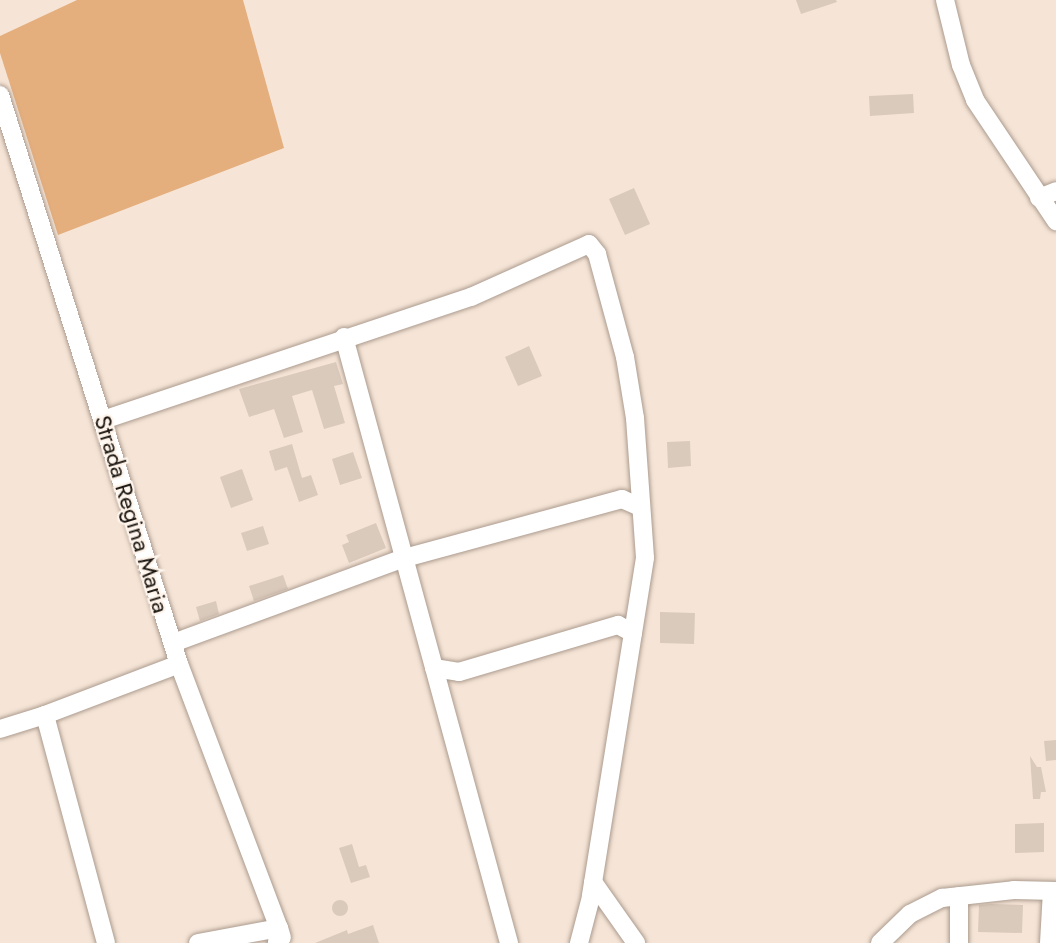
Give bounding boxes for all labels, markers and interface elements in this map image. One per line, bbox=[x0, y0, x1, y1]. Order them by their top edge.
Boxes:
street label: Strada Regina Maria bbox=[88, 412, 176, 616]

